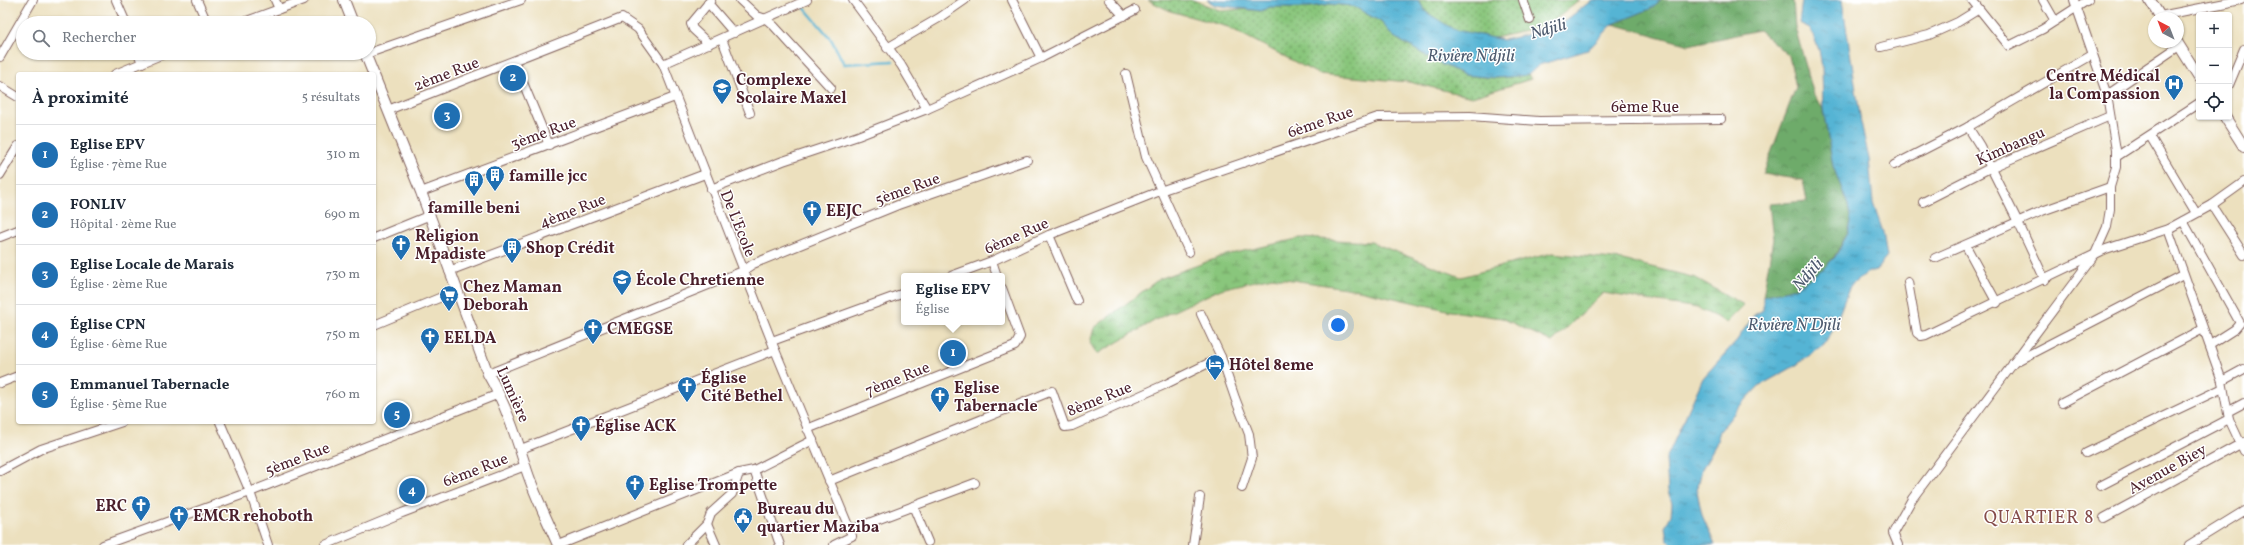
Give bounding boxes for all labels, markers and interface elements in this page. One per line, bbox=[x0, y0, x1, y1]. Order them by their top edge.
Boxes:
north arrow bbox=[2148, 12, 2184, 48]
map controls bbox=[2196, 12, 2232, 120]
button: + bbox=[2196, 12, 2232, 48]
water label: Ndjili bbox=[1528, 13, 1570, 46]
search box bbox=[16, 16, 376, 60]
icon: search bbox=[30, 27, 52, 49]
text: Rechercher bbox=[62, 28, 136, 49]
water label: Rivière N'djili bbox=[1427, 45, 1516, 68]
button: − bbox=[2196, 48, 2232, 84]
street label: 2ème Rue bbox=[411, 52, 483, 97]
pin: 2 bbox=[500, 63, 526, 93]
place label: Centre Médical la Compassion bbox=[2046, 66, 2161, 106]
place label: Complexe Scolaire Maxel bbox=[736, 70, 847, 110]
hospital icon: Centre Médical la Compassion bbox=[2163, 73, 2185, 101]
school or university icon: Complexe Scolaire Maxel bbox=[711, 77, 733, 105]
button: locate bbox=[2196, 84, 2232, 120]
text: À proximité bbox=[32, 87, 129, 110]
text: 5 résultats bbox=[302, 89, 360, 107]
street label: 6ème Rue bbox=[1611, 97, 1679, 119]
pin: 3 bbox=[434, 101, 460, 131]
street label: 6ème Rue bbox=[1285, 101, 1356, 144]
street label: 3ème Rue bbox=[508, 112, 580, 156]
street label: Kimbangu bbox=[1973, 122, 2049, 172]
text: Eglise EPV bbox=[70, 135, 145, 156]
text: 1 bbox=[42, 146, 48, 164]
text: 310 m bbox=[326, 146, 360, 164]
text: Église · 7ème Rue bbox=[70, 156, 167, 174]
building icon: famille jcc bbox=[484, 164, 506, 192]
place label: famille jcc bbox=[509, 166, 588, 188]
street label: 5ème Rue bbox=[872, 168, 943, 212]
building icon: famille beni bbox=[463, 169, 485, 197]
street label: De L'Ecole bbox=[714, 187, 761, 260]
street label: 4ème Rue bbox=[536, 189, 609, 235]
text: FONLIV bbox=[70, 195, 126, 216]
place label: famille beni bbox=[428, 198, 521, 220]
church icon: EEJC bbox=[801, 199, 823, 227]
place label: EEJC bbox=[826, 201, 862, 223]
text: 2 bbox=[42, 206, 48, 224]
text: 690 m bbox=[324, 206, 360, 224]
street label: 6ème Rue bbox=[981, 213, 1052, 261]
text: Hôpital · 2ème Rue bbox=[70, 216, 177, 234]
place label: Religion Mpadiste bbox=[415, 226, 486, 266]
church icon: Religion Mpadiste bbox=[390, 233, 412, 261]
building icon: Shop Crédit bbox=[501, 236, 523, 264]
place label: Shop Crédit bbox=[526, 238, 615, 260]
water label: Ndjili bbox=[1787, 253, 1829, 296]
text: Eglise Locale de Marais bbox=[70, 255, 234, 276]
text: 3 bbox=[42, 266, 48, 284]
text: 730 m bbox=[326, 266, 360, 284]
school or university icon: École Chretienne bbox=[611, 268, 633, 296]
place label: École Chretienne bbox=[636, 270, 764, 292]
popup bbox=[901, 273, 1005, 325]
text: Église · 2ème Rue bbox=[70, 276, 168, 294]
place label: Chez Maman Deborah bbox=[463, 277, 562, 317]
text: Eglise EPV bbox=[916, 280, 990, 301]
supermarket icon: Chez Maman Deborah bbox=[438, 284, 460, 312]
text: Église bbox=[916, 301, 950, 319]
water label: Rivière N'Djili bbox=[1748, 314, 1841, 337]
text: Église CPN bbox=[70, 315, 146, 336]
your location bbox=[1328, 315, 1348, 335]
church icon: CMEGSE bbox=[582, 317, 604, 345]
place label: CMEGSE bbox=[607, 319, 673, 341]
text: 4 bbox=[41, 326, 49, 344]
text: 750 m bbox=[326, 326, 360, 344]
church icon: EELDA bbox=[419, 326, 441, 354]
place label: EELDA bbox=[444, 328, 497, 350]
text: Église · 6ème Rue bbox=[70, 336, 167, 354]
pin: 1 bbox=[940, 338, 966, 368]
hotel icon: Hôtel 8eme bbox=[1204, 353, 1226, 381]
place label: Hôtel 8eme bbox=[1229, 355, 1314, 377]
street label: 7ème Rue bbox=[862, 357, 933, 403]
street label: Lumière bbox=[490, 363, 534, 426]
place label: Église Cité Bethel bbox=[701, 368, 784, 408]
text: Emmanuel Tabernacle bbox=[70, 375, 229, 396]
church icon: Église Cité Bethel bbox=[676, 375, 698, 403]
street label: 8ème Rue bbox=[1064, 377, 1135, 423]
place label: Eglise Tabernacle bbox=[954, 378, 1038, 418]
church icon: Eglise Tabernacle bbox=[929, 385, 951, 413]
text: 5 bbox=[42, 386, 48, 404]
text: 760 m bbox=[325, 386, 360, 404]
text: Église · 5ème Rue bbox=[70, 396, 167, 414]
pin: 5 bbox=[384, 400, 410, 430]
church icon: Église ACK bbox=[570, 414, 592, 442]
place label: Église ACK bbox=[595, 416, 677, 438]
street label: 5ème Rue bbox=[262, 437, 333, 482]
street label: Avenue Biey bbox=[2125, 439, 2211, 500]
street label: 6ème Rue bbox=[440, 448, 511, 493]
church icon: Eglise Trompette bbox=[624, 473, 646, 501]
place label: Eglise Trompette bbox=[649, 475, 777, 497]
pin: 4 bbox=[399, 476, 425, 506]
church icon: ERC bbox=[130, 494, 152, 522]
place label: ERC bbox=[95, 496, 127, 518]
place label: Bureau du quartier Maziba bbox=[757, 499, 880, 539]
church icon: EMCR rehoboth bbox=[168, 504, 190, 532]
place label: EMCR rehoboth bbox=[193, 506, 313, 528]
public building icon: Bureau du quartier Maziba bbox=[732, 506, 754, 534]
district label: QUARTIER 8 bbox=[1984, 506, 2094, 531]

